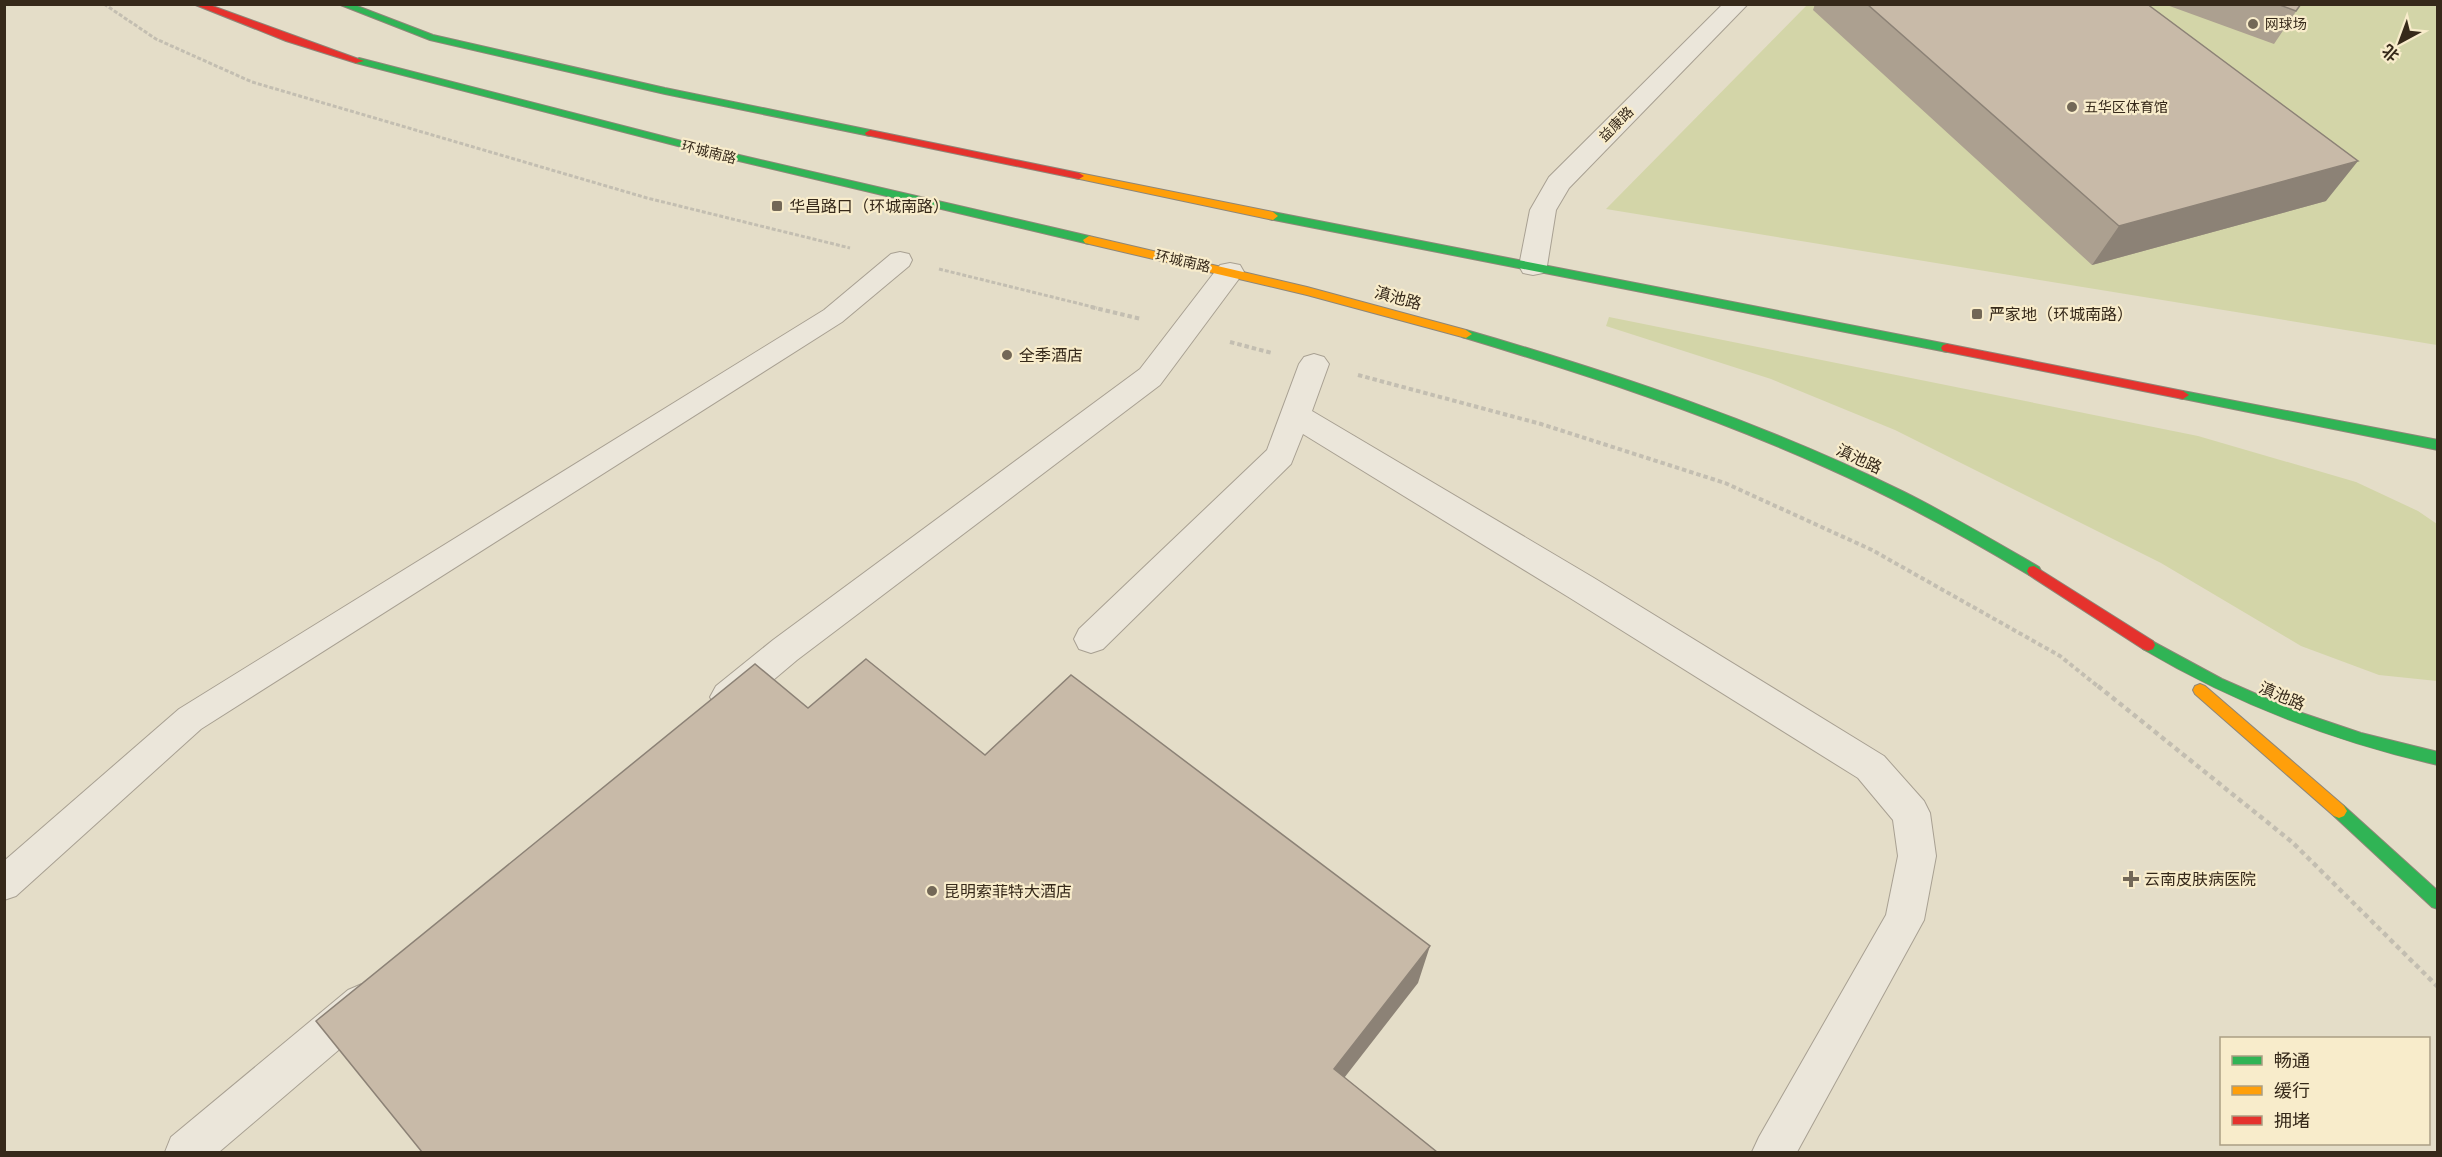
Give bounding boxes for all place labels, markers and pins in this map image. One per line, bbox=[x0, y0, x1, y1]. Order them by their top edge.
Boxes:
place label: 网球场 bbox=[2265, 16, 2307, 32]
marker: 网球场 bbox=[2246, 17, 2260, 31]
place label: 五华区体育馆 bbox=[2084, 99, 2168, 115]
marker: 五华区体育馆 bbox=[2065, 100, 2079, 114]
place label: 华昌路口（环城南路） bbox=[789, 197, 949, 216]
marker: 华昌路口（环城南路） bbox=[770, 199, 784, 213]
place label: 严家地（环城南路） bbox=[1989, 305, 2133, 324]
marker: 严家地（环城南路） bbox=[1970, 307, 1984, 321]
place label: 全季酒店 bbox=[1019, 346, 1083, 365]
marker: 全季酒店 bbox=[1000, 348, 1014, 362]
marker: 云南皮肤病医院 bbox=[2122, 870, 2140, 888]
place label: 云南皮肤病医院 bbox=[2144, 870, 2256, 889]
place label: 昆明索菲特大酒店 bbox=[944, 882, 1072, 901]
marker: 昆明索菲特大酒店 bbox=[925, 884, 939, 898]

